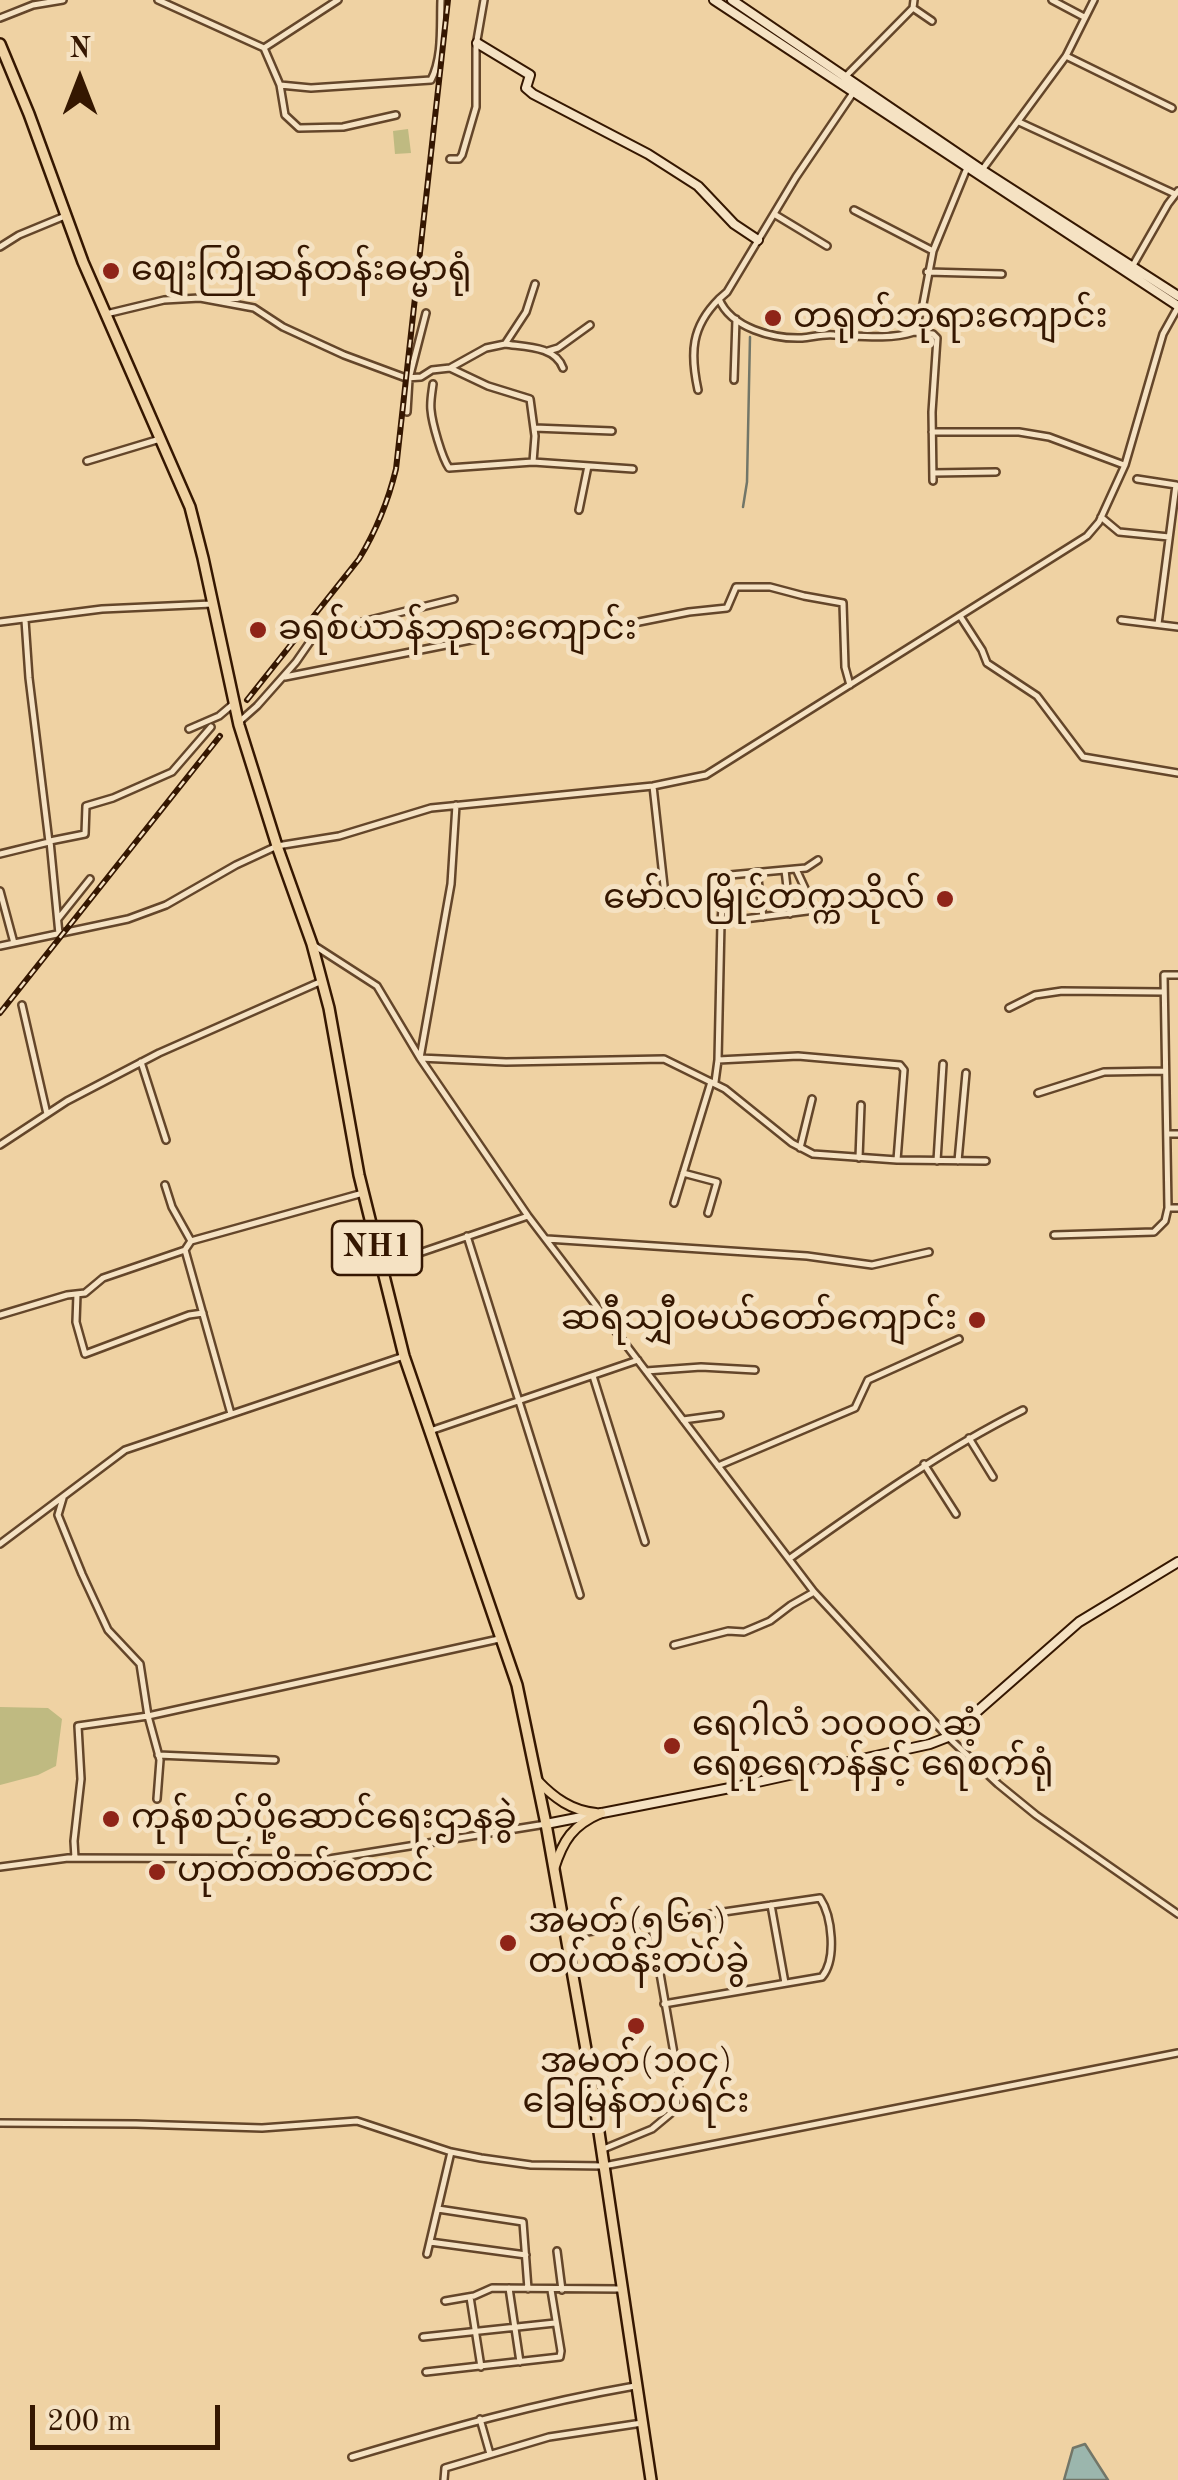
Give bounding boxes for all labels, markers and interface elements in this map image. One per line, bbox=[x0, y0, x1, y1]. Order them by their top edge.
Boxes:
north arrow bbox=[30, 30, 130, 130]
text: N bbox=[69, 36, 91, 64]
place label: စျေးကြိုဆန်တန်းဓမ္မာရုံ bbox=[131, 250, 472, 292]
marker: စျေးကြိုဆန်တန်းဓမ္မာရုံ bbox=[100, 260, 122, 282]
place label: တရုတ်ဘုရားကျောင်း bbox=[793, 297, 1108, 339]
marker: တရုတ်ဘုရားကျောင်း bbox=[762, 307, 784, 329]
place label: ခရစ်ယာန်ဘုရားကျောင်း bbox=[278, 609, 637, 651]
marker: ခရစ်ယာန်ဘုရားကျောင်း bbox=[247, 619, 269, 641]
place label: မော်လမြိုင်တက္ကသိုလ် bbox=[603, 878, 925, 920]
marker: မော်လမြိုင်တက္ကသိုလ် bbox=[934, 888, 956, 910]
road number: NH1 bbox=[332, 1221, 422, 1275]
place label: ဆရီသျှီဝမယ်တော်ကျောင်း bbox=[561, 1299, 957, 1341]
marker: ဆရီသျှီဝမယ်တော်ကျောင်း bbox=[966, 1309, 988, 1331]
place label: ရေဂါလံ ၁၀၀၀၀ ဆံ့ ရေစုရေကန်နှင့် ရေစက်ရုံ bbox=[692, 1705, 1053, 1787]
marker: ရေဂါလံ ၁၀၀၀၀ ဆံ့ ရေစုရေကန်နှင့် ရေစက်ရုံ bbox=[661, 1735, 683, 1757]
place label: ကုန်စည်ပို့ဆောင်ရေးဌာနခွဲ bbox=[131, 1798, 517, 1840]
marker: ကုန်စည်ပို့ဆောင်ရေးဌာနခွဲ bbox=[100, 1808, 122, 1830]
place label: ဟုတ်တိတ်တောင် bbox=[177, 1851, 434, 1893]
marker: ဟုတ်တိတ်တောင် bbox=[146, 1861, 168, 1883]
place label: အမှတ်(၅၆၅) တပ်ထိန်းတပ်ခွဲ bbox=[528, 1902, 749, 1984]
marker: အမှတ်(၅၆၅) တပ်ထိန်းတပ်ခွဲ bbox=[497, 1932, 519, 1954]
marker: အမှတ်(၁၀၄) ခြေမြန်တပ်ရင်း bbox=[625, 2015, 647, 2037]
place label: အမှတ်(၁၀၄) ခြေမြန်တပ်ရင်း bbox=[523, 2042, 749, 2124]
scale bar bbox=[35, 2385, 225, 2447]
text: 200 m bbox=[47, 2407, 131, 2437]

